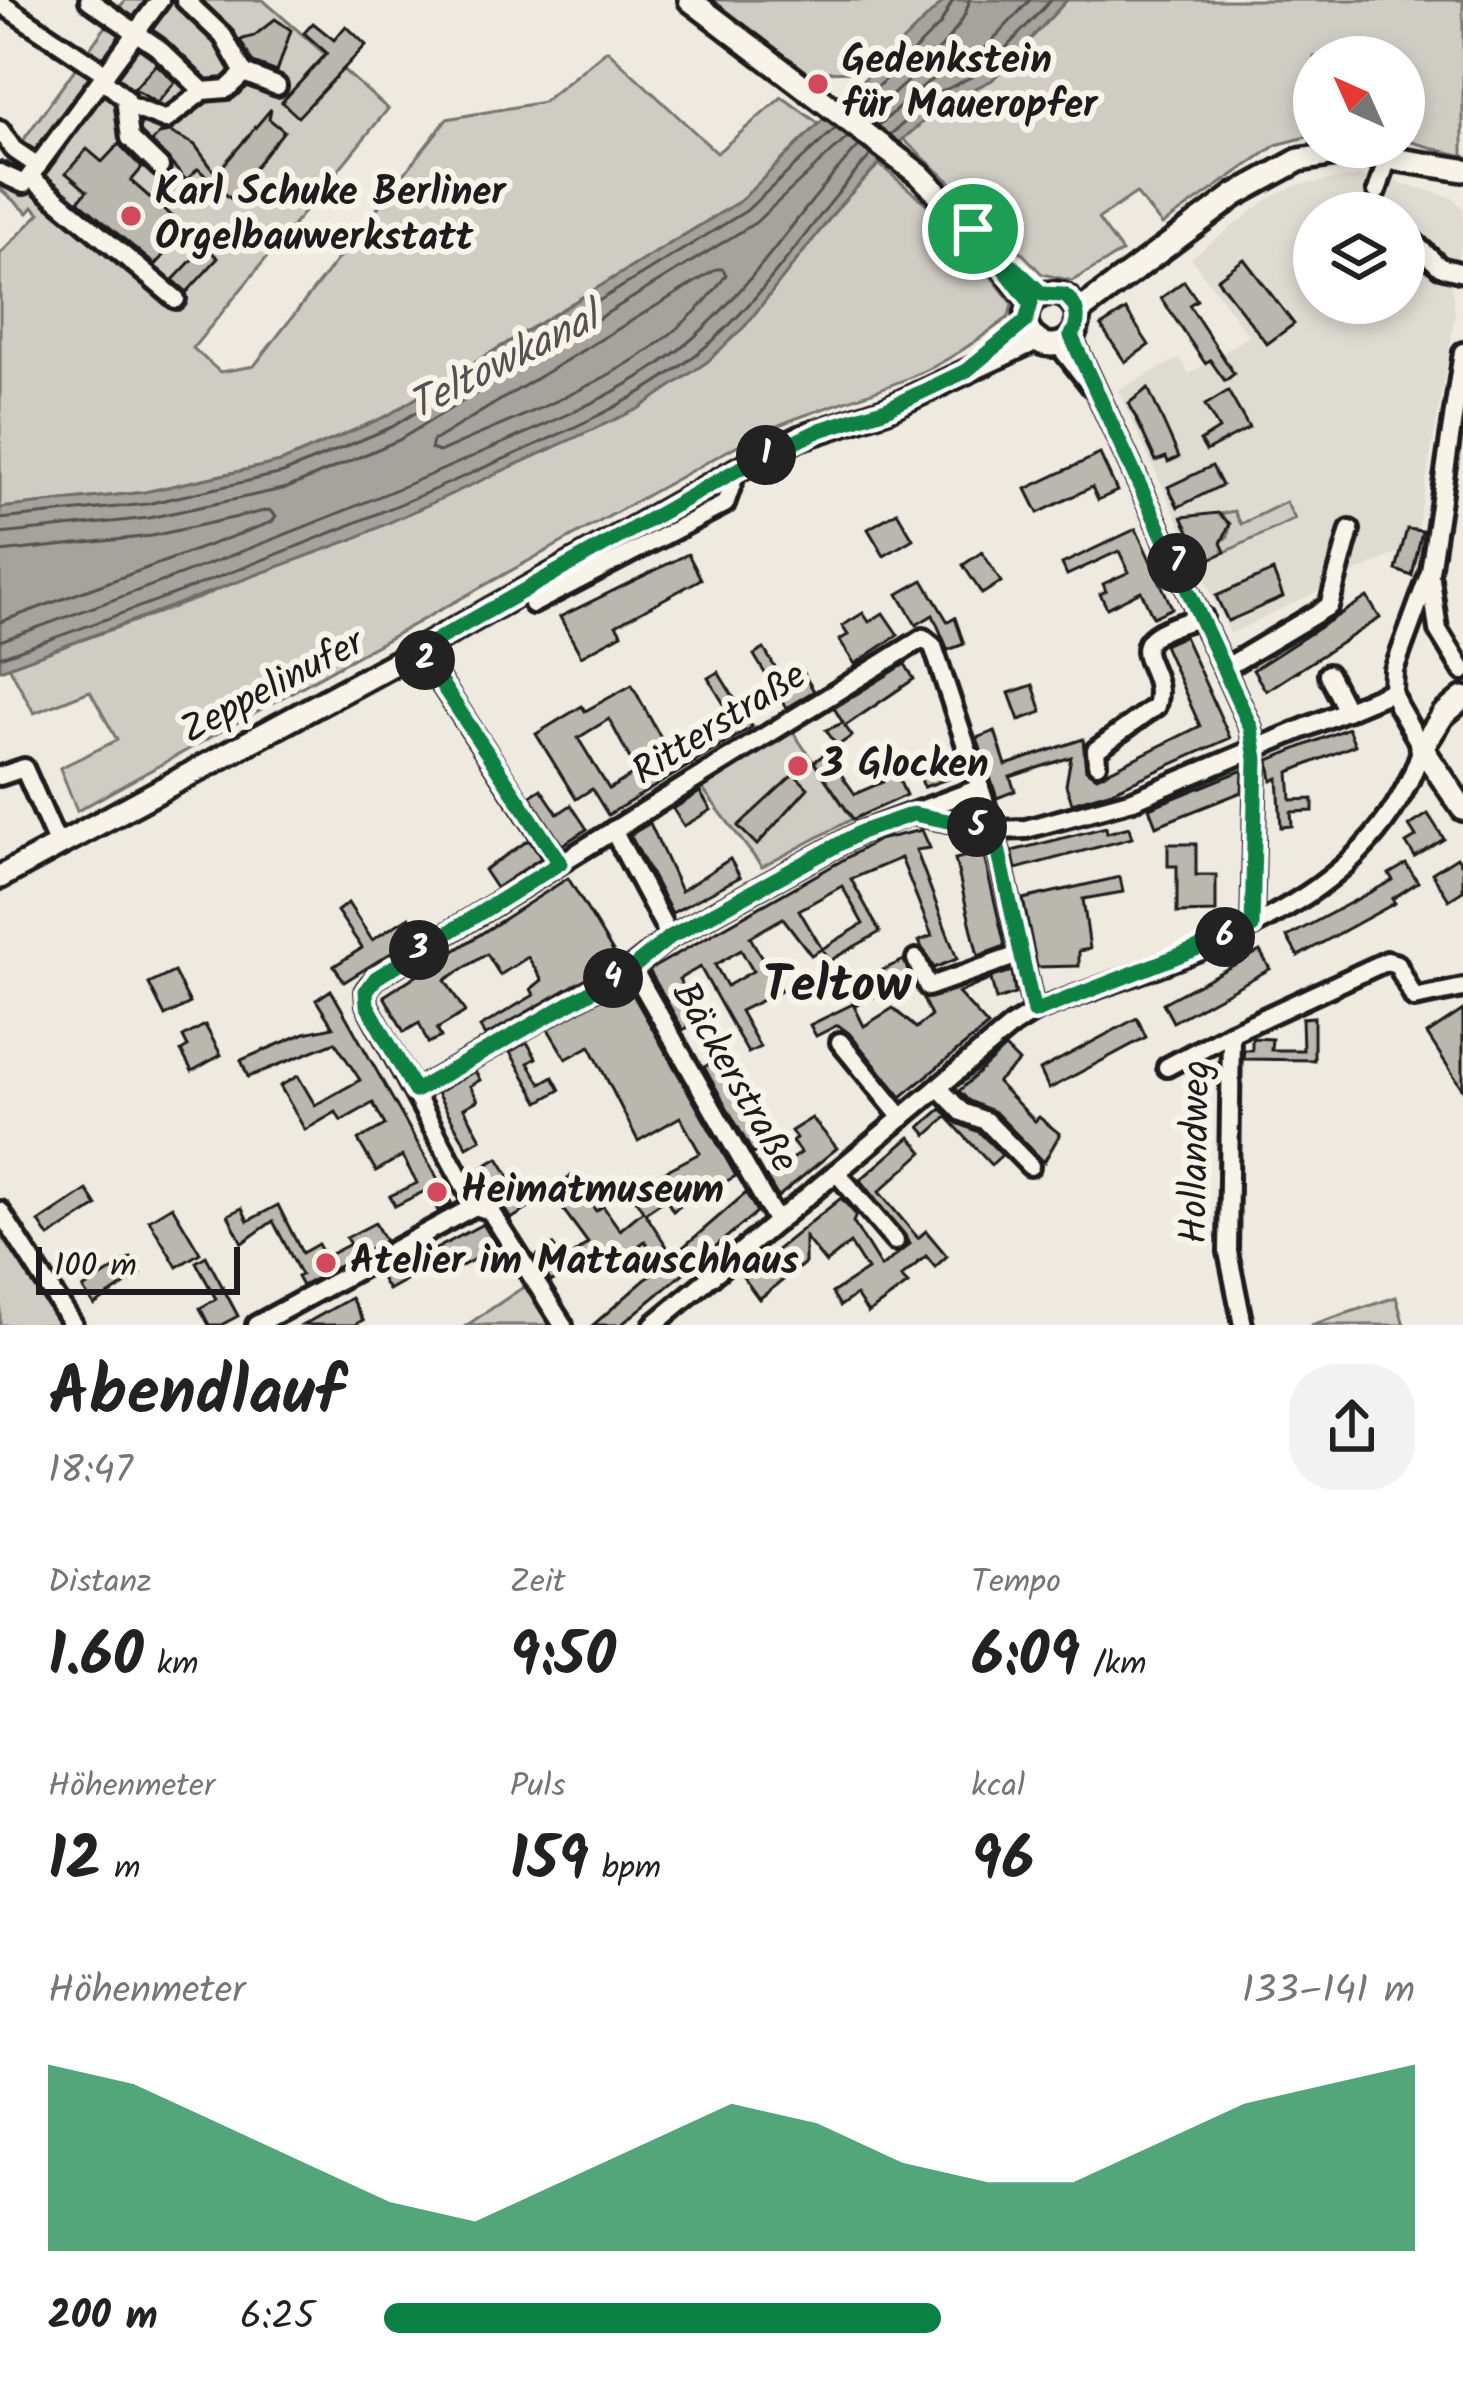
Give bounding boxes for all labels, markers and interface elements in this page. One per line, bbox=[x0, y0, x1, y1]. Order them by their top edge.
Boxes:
place label: Gedenkstein für Maueropfer bbox=[842, 31, 1099, 138]
north arrow bbox=[1293, 36, 1425, 168]
map controls bbox=[1293, 36, 1425, 324]
marker: Gedenkstein für Maueropfer bbox=[805, 71, 831, 97]
place label: Karl Schuke Berliner Orgelbauwerkstatt bbox=[155, 163, 507, 270]
pin bbox=[922, 178, 1024, 280]
button: layers bbox=[1293, 192, 1425, 324]
icon: arrive bbox=[940, 196, 1006, 262]
marker: Karl Schuke Berliner Orgelbauwerkstatt bbox=[118, 203, 144, 229]
water label: Teltowkanal bbox=[397, 283, 618, 440]
pin: 1 bbox=[736, 425, 796, 485]
text: 1 bbox=[761, 428, 771, 481]
pin: 7 bbox=[1147, 533, 1207, 593]
text: 7 bbox=[1169, 536, 1185, 589]
street label: Zeppelinufer bbox=[170, 613, 378, 762]
pin: 2 bbox=[395, 630, 455, 690]
text: 2 bbox=[415, 633, 435, 686]
street label: Ritterstraße bbox=[620, 647, 820, 803]
place label: 3 Glocken bbox=[820, 735, 989, 797]
marker: 3 Glocken bbox=[785, 753, 811, 779]
pin: 5 bbox=[947, 797, 1007, 857]
text: 5 bbox=[969, 800, 985, 853]
pin: 6 bbox=[1195, 907, 1255, 967]
text: 6 bbox=[1216, 910, 1234, 963]
pin: 3 bbox=[389, 920, 449, 980]
text: 3 bbox=[410, 923, 428, 976]
district label: Teltow bbox=[763, 947, 912, 1028]
pin: 4 bbox=[583, 948, 643, 1008]
text: 4 bbox=[604, 951, 622, 1004]
street label: Bäckerstraße bbox=[653, 970, 813, 1186]
street label: Hollandweg bbox=[1164, 1060, 1230, 1244]
place label: Heimatmuseum bbox=[461, 1161, 724, 1223]
marker: Heimatmuseum bbox=[424, 1179, 450, 1205]
place label: Atelier im Mattauschhaus bbox=[350, 1232, 799, 1294]
scale bar bbox=[36, 1241, 240, 1294]
text: 100 m bbox=[54, 1241, 137, 1294]
marker: Atelier im Mattauschhaus bbox=[313, 1250, 339, 1276]
text: Abendlauf bbox=[48, 1343, 343, 1448]
button: share bbox=[1289, 1364, 1415, 1490]
text: 18:47 bbox=[48, 1441, 133, 1503]
text: Distanz bbox=[48, 1557, 152, 1610]
text: Zeit bbox=[510, 1557, 566, 1610]
text: Tempo bbox=[971, 1557, 1061, 1610]
text: 1.60 bbox=[48, 1610, 144, 1706]
text: 9:50 bbox=[510, 1610, 616, 1706]
text: 6:09 bbox=[971, 1610, 1080, 1706]
text: km bbox=[144, 1639, 199, 1692]
text: /km bbox=[1080, 1639, 1146, 1692]
text: Höhenmeter bbox=[48, 1761, 215, 1814]
text: Puls bbox=[510, 1761, 566, 1814]
text: kcal bbox=[971, 1761, 1025, 1814]
text: 12 bbox=[48, 1814, 101, 1910]
text: 159 bbox=[510, 1814, 589, 1910]
text: 96 bbox=[971, 1814, 1034, 1910]
text: m bbox=[101, 1843, 141, 1896]
text: bpm bbox=[589, 1843, 661, 1896]
text: Höhenmeter bbox=[48, 1961, 245, 2023]
text: 133–141 m bbox=[1242, 1961, 1415, 2023]
text: 200 m bbox=[48, 2287, 158, 2349]
text: 6:25 bbox=[240, 2287, 315, 2349]

